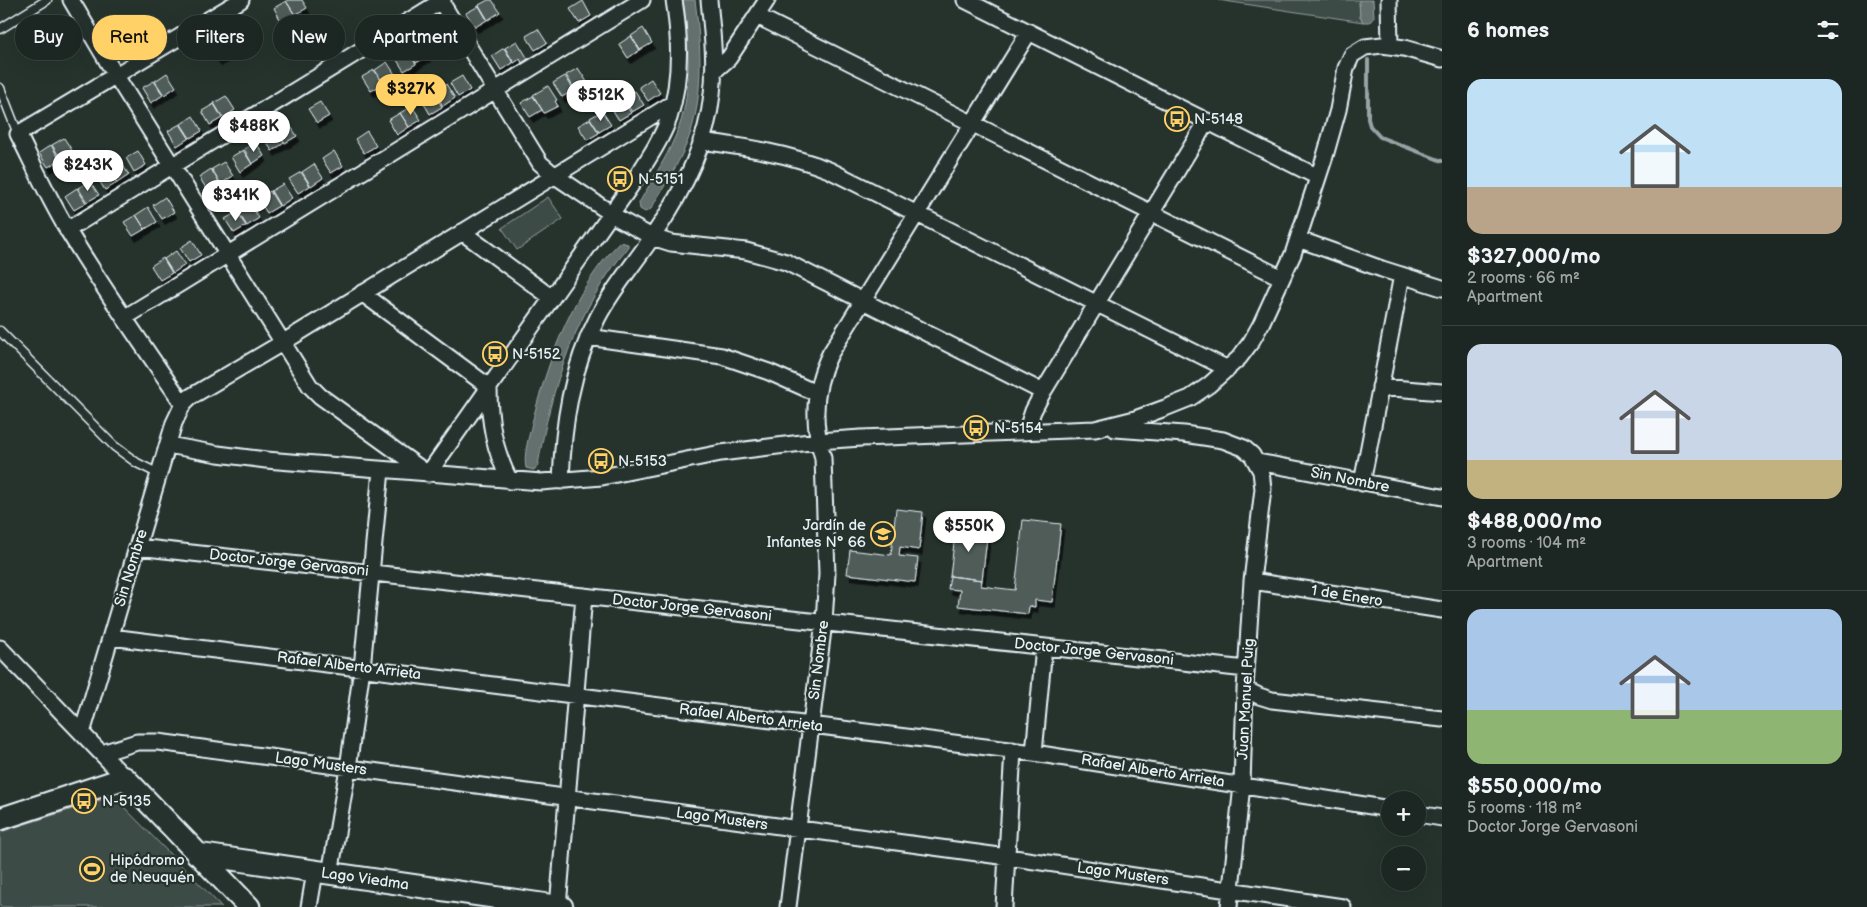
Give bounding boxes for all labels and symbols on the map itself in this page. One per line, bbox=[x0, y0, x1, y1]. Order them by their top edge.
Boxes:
pin: $327K bbox=[376, 74, 446, 116]
pin: $512K bbox=[566, 80, 636, 122]
bus stop icon: N-5148 bbox=[1164, 106, 1190, 132]
pin: $488K bbox=[219, 110, 289, 153]
place label: N-5148 bbox=[1194, 110, 1243, 129]
pin: $243K bbox=[53, 150, 123, 192]
bus stop icon: N-5151 bbox=[607, 166, 633, 192]
place label: N-5151 bbox=[638, 170, 684, 189]
pin: $341K bbox=[201, 180, 271, 222]
bus stop icon: N-5152 bbox=[482, 341, 508, 367]
place label: N-5152 bbox=[512, 345, 561, 364]
bus stop icon: N-5154 bbox=[963, 415, 989, 441]
place label: N-5154 bbox=[994, 419, 1043, 438]
bus stop icon: N-5153 bbox=[588, 448, 614, 474]
place label: N-5153 bbox=[618, 452, 667, 471]
street label: Sin Nombre bbox=[1309, 463, 1391, 497]
pin: $550K bbox=[934, 510, 1004, 553]
place label: Jardín de Infantes N° 66 bbox=[767, 516, 866, 552]
school or university icon: Jardín de Infantes N° 66 bbox=[870, 521, 896, 547]
street label: Sin Nombre bbox=[110, 527, 152, 609]
street label: Doctor Jorge Gervasoni bbox=[208, 545, 370, 581]
street label: 1 de Enero bbox=[1310, 581, 1384, 611]
street label: Doctor Jorge Gervasoni bbox=[611, 590, 773, 626]
street label: Sin Nombre bbox=[805, 619, 833, 701]
street label: Doctor Jorge Gervasoni bbox=[1013, 634, 1175, 670]
street label: Juan Manuel Puig bbox=[1233, 638, 1259, 760]
street label: Rafael Alberto Arrieta bbox=[276, 648, 422, 684]
street label: Rafael Alberto Arrieta bbox=[678, 700, 824, 736]
street label: Lago Musters bbox=[274, 748, 369, 780]
street label: Rafael Alberto Arrieta bbox=[1080, 750, 1226, 792]
bus stop icon: N-5135 bbox=[71, 788, 97, 814]
place label: N-5135 bbox=[102, 792, 151, 811]
street label: Lago Musters bbox=[675, 803, 770, 835]
place label: Hipódromo de Neuquén bbox=[110, 851, 195, 887]
sports icon: Hipódromo de Neuquén bbox=[79, 856, 105, 882]
street label: Lago Musters bbox=[1076, 858, 1171, 890]
street label: Lago Viedma bbox=[320, 863, 410, 895]

